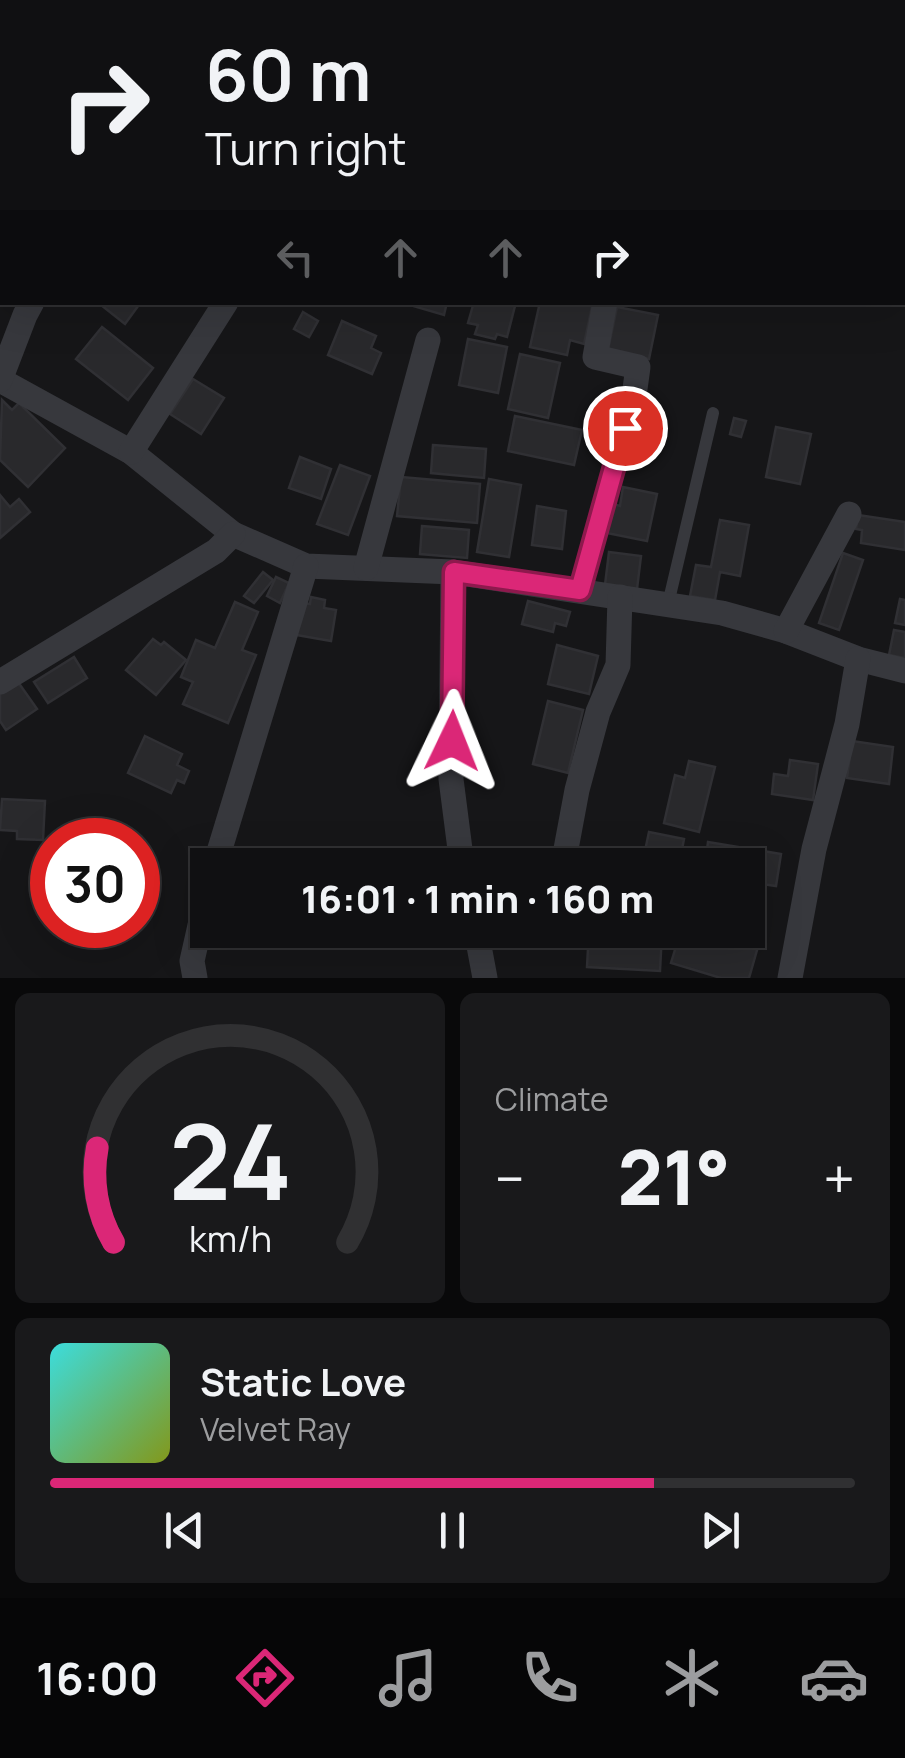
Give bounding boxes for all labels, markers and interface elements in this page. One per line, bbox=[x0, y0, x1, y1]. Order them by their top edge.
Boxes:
text: 60 m bbox=[205, 26, 372, 122]
icon: right bbox=[40, 40, 170, 170]
text: Turn right bbox=[205, 117, 406, 179]
icon: left bbox=[268, 230, 323, 285]
icon: ahead bbox=[373, 230, 428, 285]
icon: ahead bbox=[478, 230, 533, 285]
icon: right bbox=[583, 230, 638, 285]
pin bbox=[583, 386, 668, 471]
icon: arrive bbox=[598, 401, 653, 456]
position arrow bbox=[400, 689, 504, 793]
speed limit sign: 30 bbox=[30, 818, 160, 948]
text: 16:01 · 1 min · 160 m bbox=[301, 872, 654, 924]
text: Climate bbox=[495, 1077, 609, 1121]
text: 24 bbox=[168, 1089, 292, 1231]
text: 21° bbox=[617, 1125, 731, 1228]
text: − bbox=[495, 1140, 525, 1216]
text: + bbox=[823, 1140, 855, 1216]
text: km/h bbox=[188, 1214, 272, 1263]
text: Static Love bbox=[200, 1355, 406, 1407]
text: Velvet Ray bbox=[200, 1407, 351, 1451]
icon: previous bbox=[157, 1503, 212, 1558]
icon: pause bbox=[425, 1503, 480, 1558]
icon: next bbox=[693, 1503, 748, 1558]
icon: directions bbox=[230, 1643, 300, 1713]
icon: music bbox=[373, 1643, 443, 1713]
icon: phone bbox=[515, 1643, 585, 1713]
icon: climate bbox=[657, 1643, 727, 1713]
icon: car bbox=[799, 1643, 869, 1713]
text: 16:00 bbox=[36, 1647, 158, 1709]

